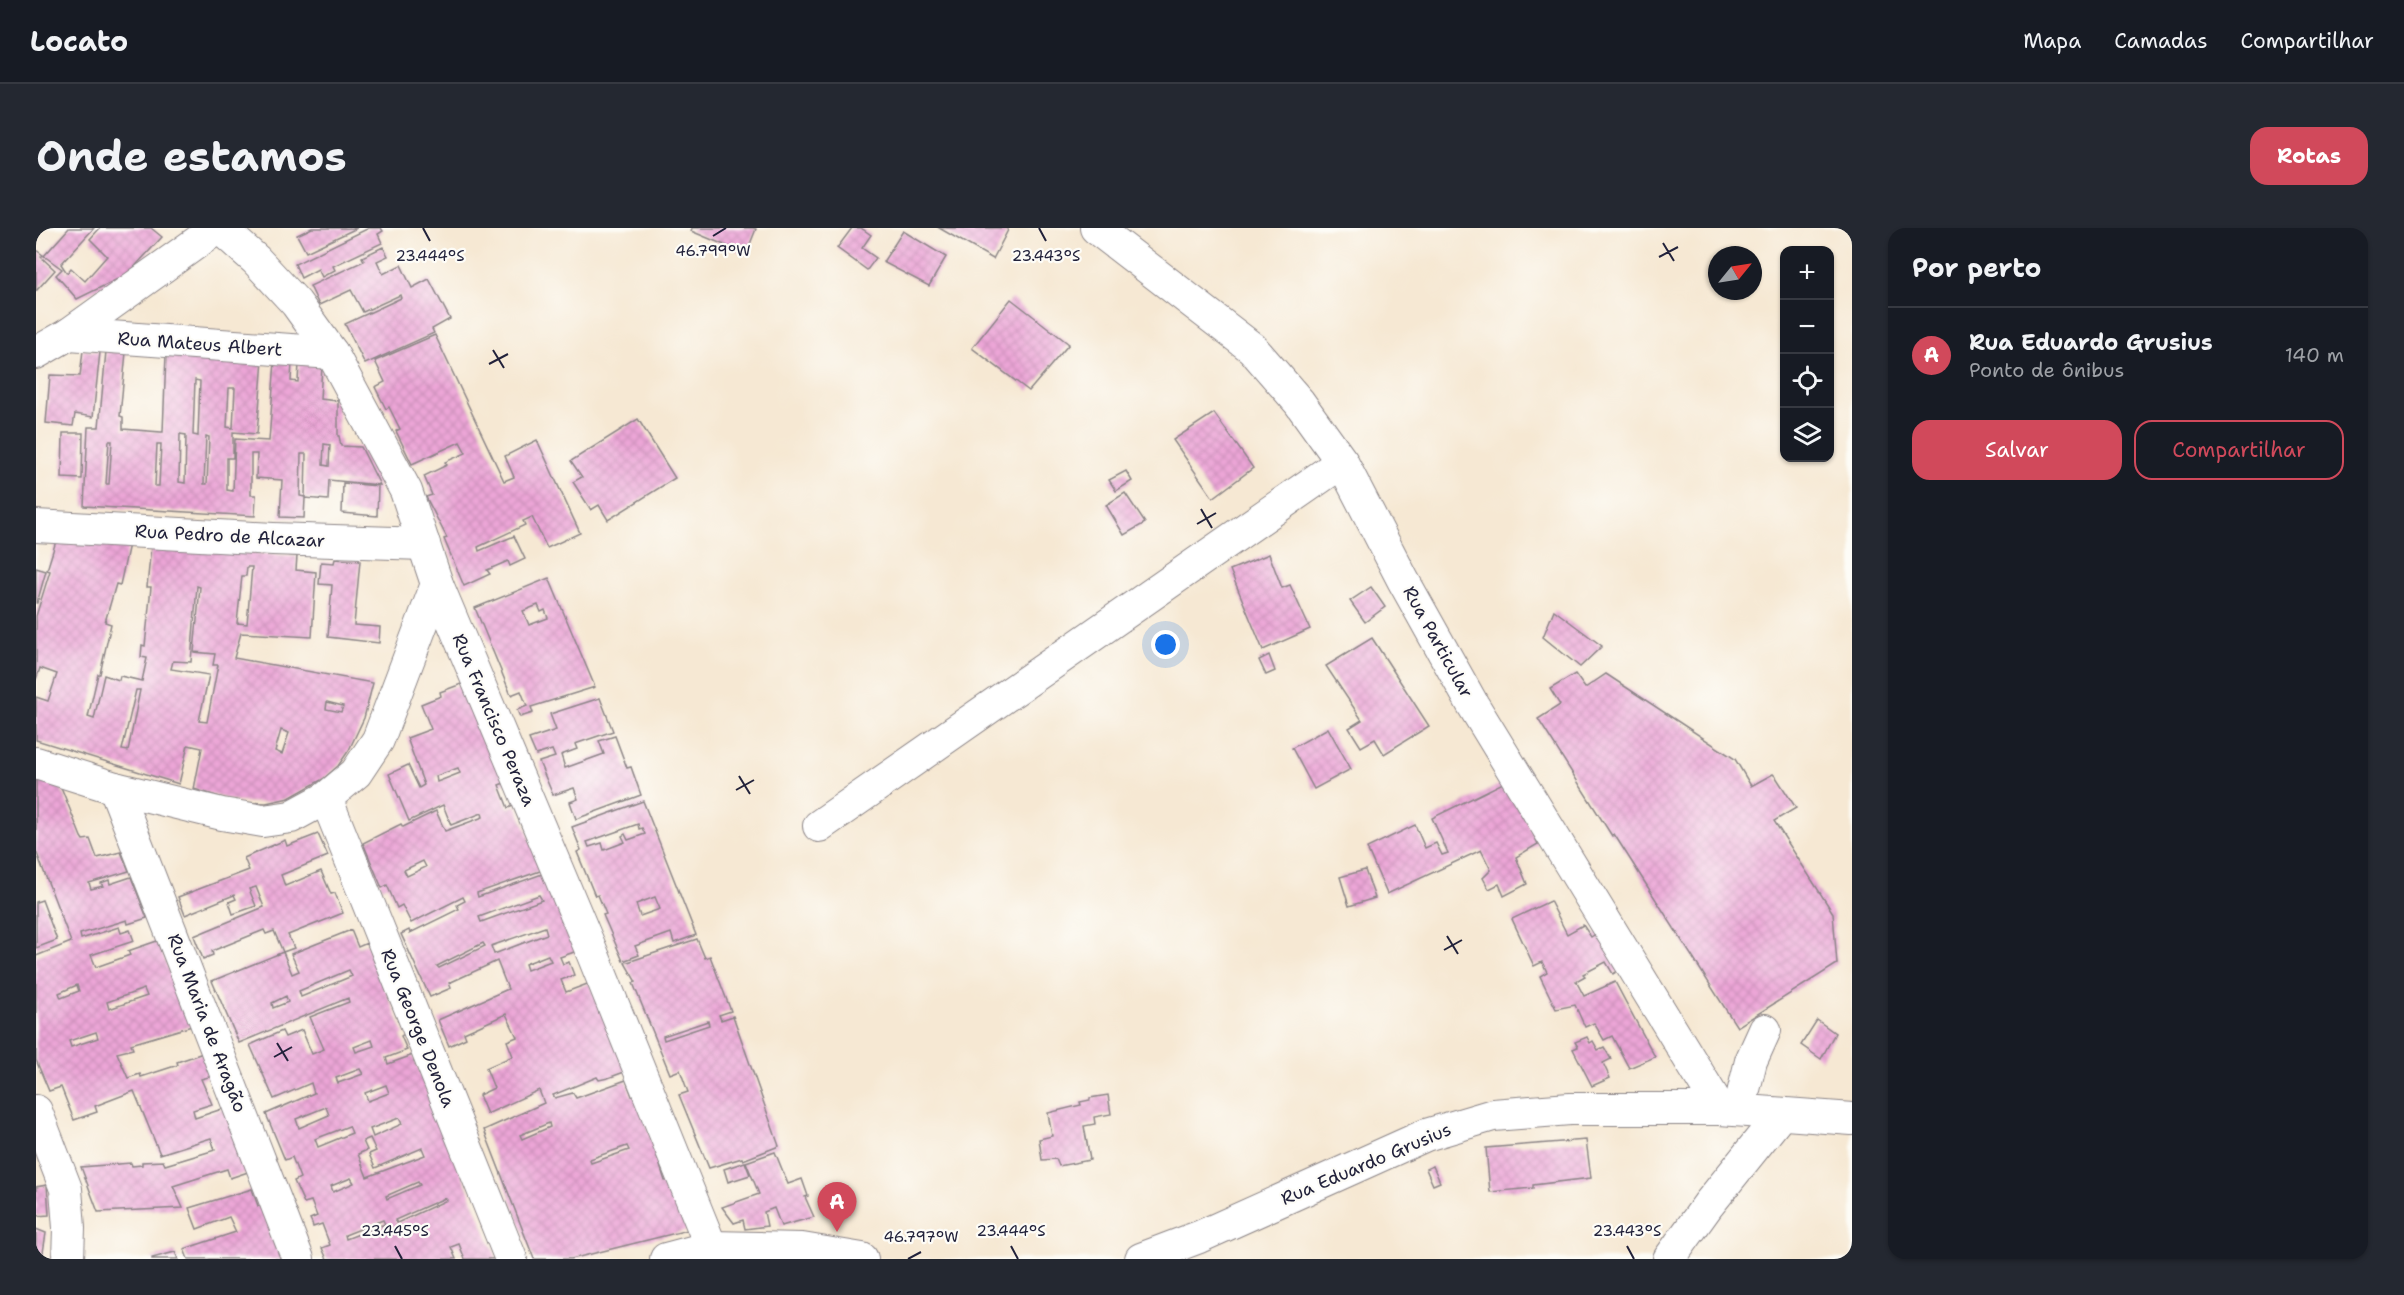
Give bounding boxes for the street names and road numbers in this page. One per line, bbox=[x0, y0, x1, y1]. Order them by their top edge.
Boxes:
street label: Rua Mateus Albert bbox=[117, 326, 283, 362]
street label: Rua Pedro de Alcazar bbox=[134, 519, 326, 553]
street label: Rua Particular bbox=[1397, 582, 1479, 702]
street label: Rua Francisco Peraza bbox=[447, 630, 541, 810]
street label: Rua Maria de Aragão bbox=[162, 930, 252, 1116]
street label: Rua George Denola bbox=[375, 945, 461, 1111]
street label: Rua Eduardo Grusius bbox=[1277, 1117, 1455, 1211]

